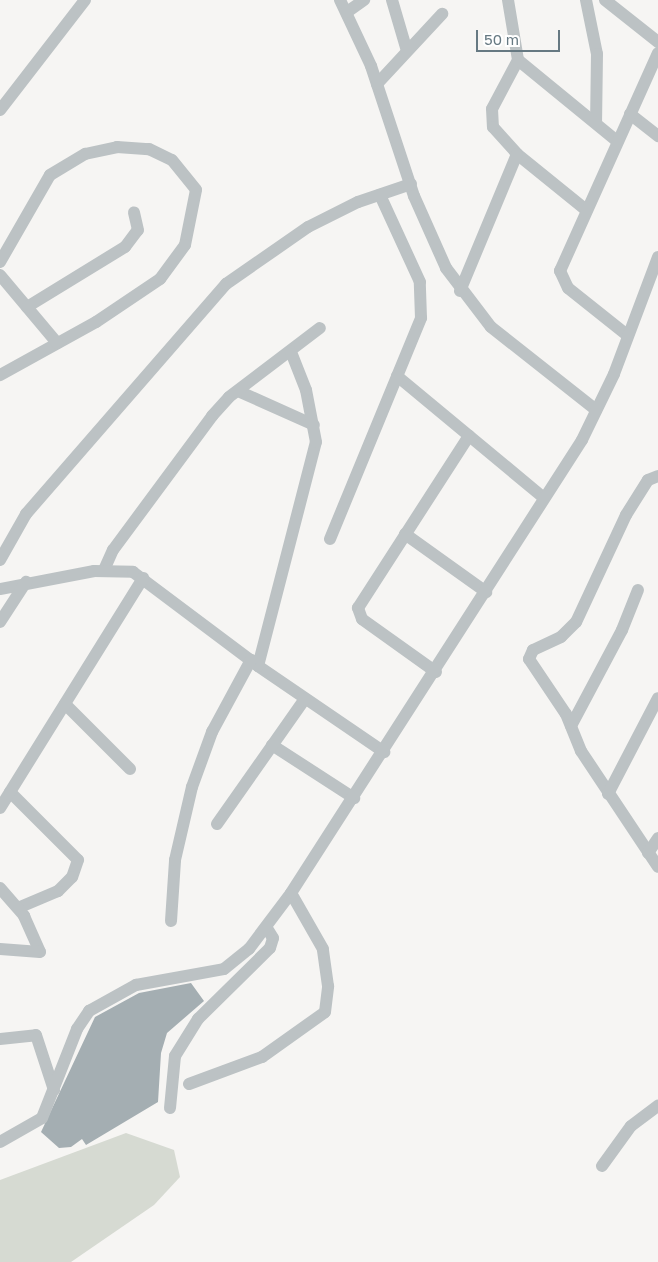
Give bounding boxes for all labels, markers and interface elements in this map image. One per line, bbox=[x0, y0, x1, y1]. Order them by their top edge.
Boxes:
scale bar bbox=[478, 20, 562, 52]
text: 50 m bbox=[484, 30, 519, 48]

